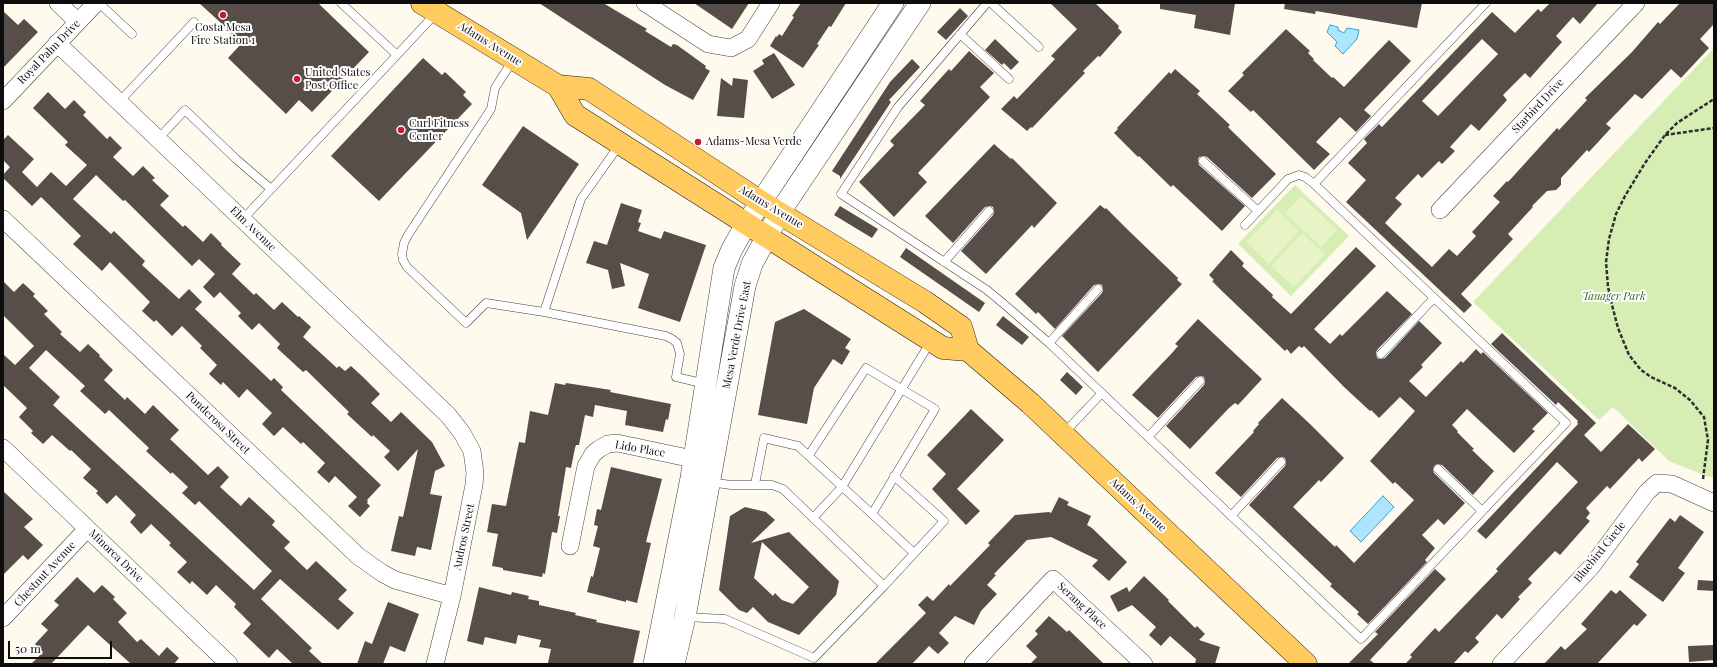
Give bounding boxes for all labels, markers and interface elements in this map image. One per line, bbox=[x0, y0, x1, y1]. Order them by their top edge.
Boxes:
marker: Costa Mesa Fire Station 1 bbox=[218, 10, 228, 20]
street label: Royal Palm Drive bbox=[15, 17, 83, 87]
street label: Adams Avenue bbox=[456, 19, 524, 69]
place label: Costa Mesa Fire Station 1 bbox=[191, 21, 255, 47]
place label: United States Post Office bbox=[305, 66, 370, 92]
marker: United States Post Office bbox=[292, 74, 302, 84]
street label: Starbird Drive bbox=[1509, 76, 1567, 136]
place label: Curl Fitness Center bbox=[409, 117, 469, 143]
marker: Curl Fitness Center bbox=[396, 125, 406, 135]
place label: Adams-Mesa Verde bbox=[706, 135, 802, 149]
marker: Adams-Mesa Verde bbox=[693, 137, 703, 147]
street label: Adams Avenue bbox=[737, 183, 805, 231]
street label: Elm Avenue bbox=[227, 204, 279, 254]
street label: Mesa Verde Drive East bbox=[720, 280, 754, 390]
park label: Tanager Park bbox=[1582, 290, 1646, 304]
street label: Ponderosa Street bbox=[183, 389, 253, 457]
street label: Lido Place bbox=[614, 438, 666, 460]
street label: Adams Avenue bbox=[1107, 475, 1169, 535]
street label: Andros Street bbox=[450, 502, 478, 572]
street label: Bluebird Circle bbox=[1571, 519, 1629, 585]
street label: Minorca Drive bbox=[86, 527, 146, 585]
street label: Chestnut Avenue bbox=[11, 539, 79, 609]
street label: Serang Place bbox=[1055, 580, 1109, 632]
scale bar bbox=[10, 633, 114, 659]
text: 50 m bbox=[15, 640, 41, 656]

